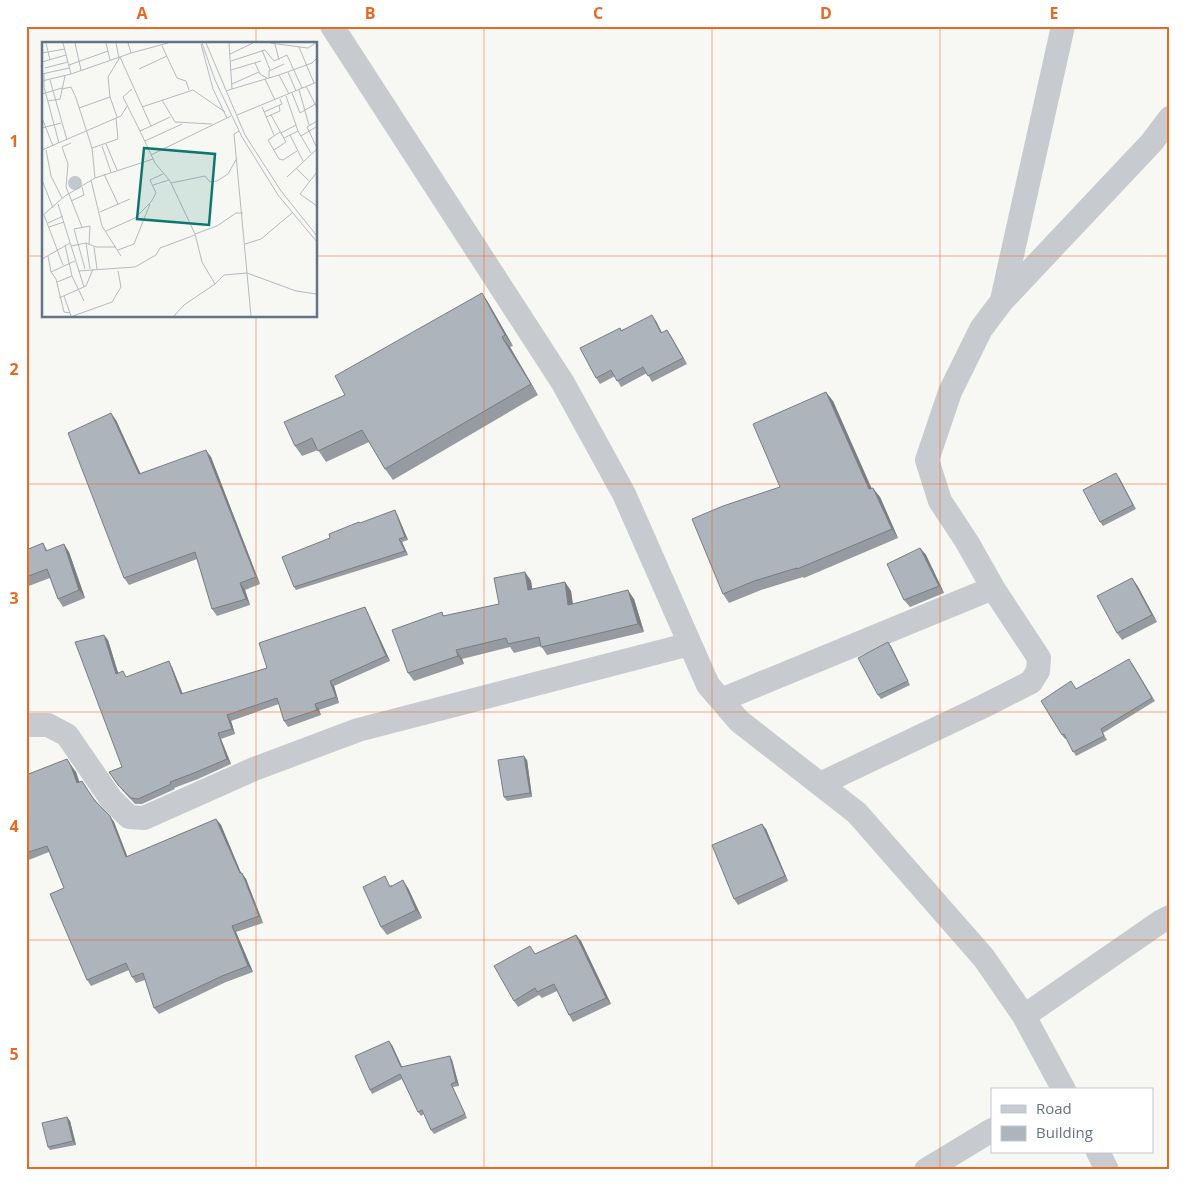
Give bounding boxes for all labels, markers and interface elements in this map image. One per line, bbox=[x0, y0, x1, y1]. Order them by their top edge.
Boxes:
text: A bbox=[136, 2, 148, 24]
text: B bbox=[365, 2, 375, 24]
text: C bbox=[593, 2, 603, 24]
text: D bbox=[820, 2, 832, 24]
text: E bbox=[1050, 2, 1059, 24]
inset map bbox=[42, 42, 318, 318]
text: 1 bbox=[9, 130, 19, 152]
text: 2 bbox=[9, 358, 19, 380]
text: 3 bbox=[9, 587, 19, 609]
text: 4 bbox=[9, 815, 19, 837]
text: 5 bbox=[9, 1043, 19, 1065]
legend bbox=[991, 1088, 1154, 1154]
text: Road bbox=[1036, 1098, 1072, 1118]
text: Building bbox=[1036, 1122, 1093, 1142]

